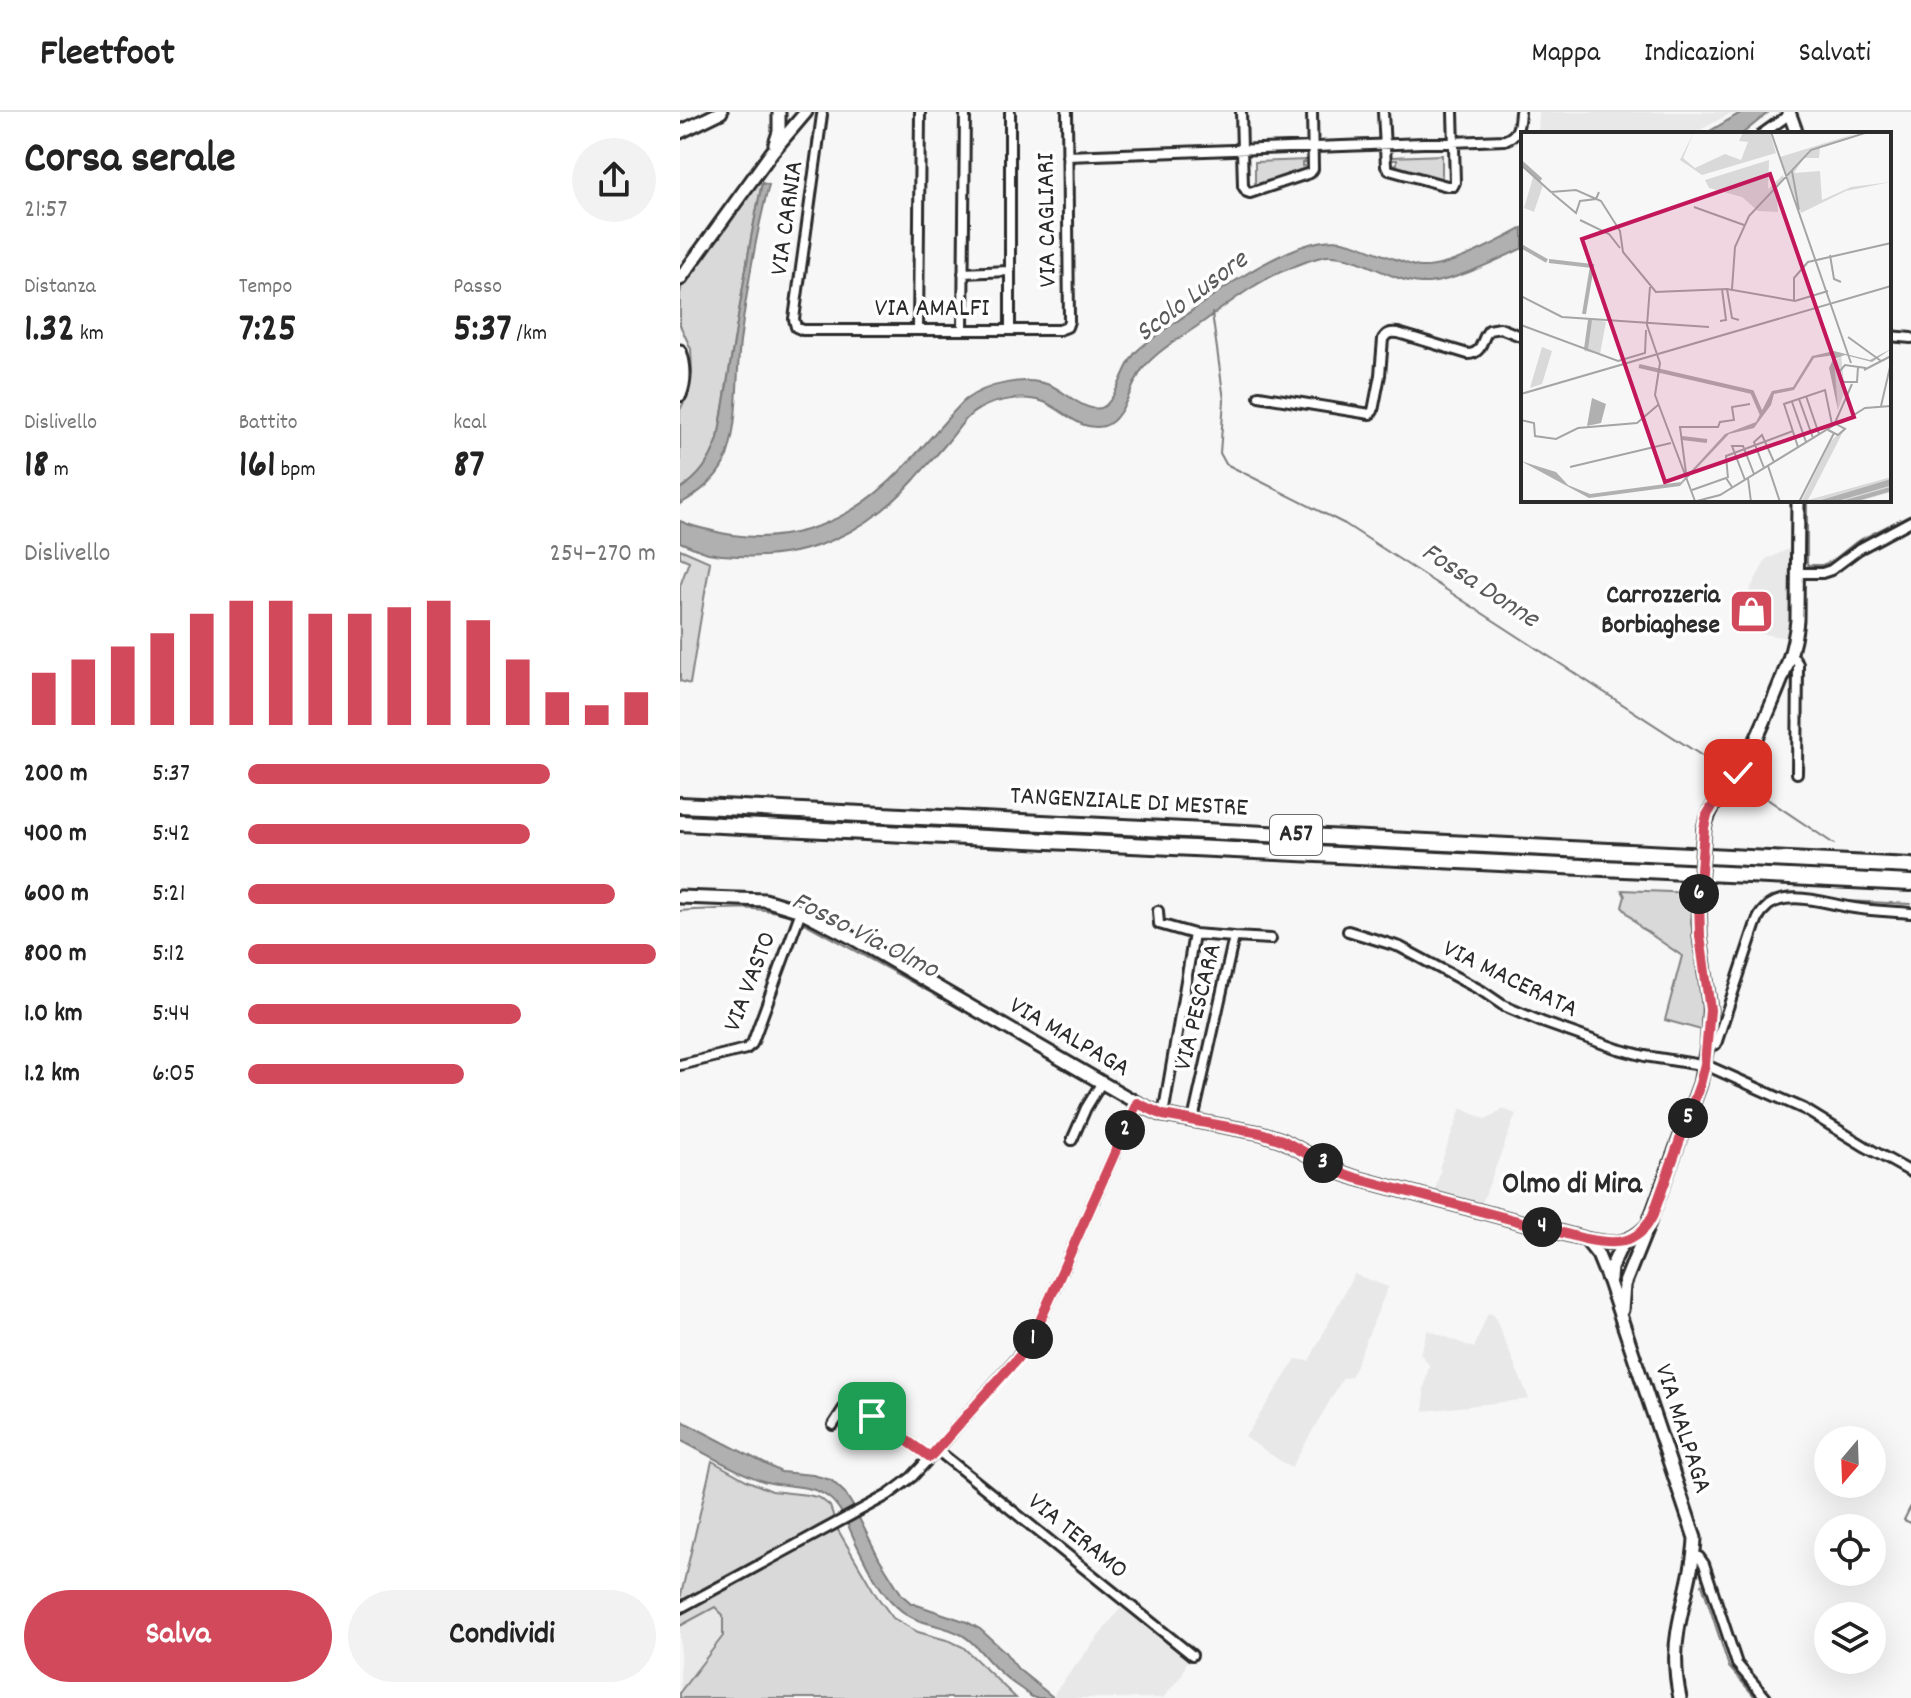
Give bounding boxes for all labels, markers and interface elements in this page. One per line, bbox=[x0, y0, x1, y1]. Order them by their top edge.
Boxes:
text: Fleetfoot bbox=[40, 28, 175, 83]
text: Mappa bbox=[1532, 35, 1600, 75]
text: Indicazioni bbox=[1644, 35, 1755, 75]
text: Salvati bbox=[1799, 35, 1871, 75]
text: Corsa serale bbox=[24, 130, 236, 193]
inset map bbox=[1521, 132, 1891, 502]
button: share bbox=[572, 138, 656, 222]
street label: VIA CAGLIARI bbox=[1028, 152, 1068, 288]
street label: VIA CARNIA bbox=[762, 158, 814, 278]
text: 21:57 bbox=[24, 192, 67, 229]
water label: Scolo Lusore bbox=[1128, 241, 1259, 354]
text: Distanza bbox=[24, 272, 96, 303]
text: Tempo bbox=[239, 272, 292, 303]
text: Passo bbox=[453, 272, 502, 303]
street label: VIA AMALFI bbox=[875, 291, 989, 328]
text: 1.32 bbox=[24, 303, 75, 360]
text: 7:25 bbox=[239, 303, 297, 360]
text: 5:37 bbox=[453, 303, 512, 360]
text: km bbox=[75, 319, 104, 350]
text: /km bbox=[512, 319, 547, 350]
text: Dislivello bbox=[24, 408, 97, 439]
text: Battito bbox=[239, 408, 298, 439]
text: kcal bbox=[453, 408, 487, 439]
text: 18 bbox=[24, 439, 49, 496]
text: 161 bbox=[239, 439, 276, 496]
text: 87 bbox=[453, 439, 485, 496]
text: m bbox=[49, 455, 69, 486]
text: bpm bbox=[276, 455, 316, 486]
water label: Fossa Donne bbox=[1412, 534, 1547, 641]
text: Dislivello bbox=[24, 536, 110, 573]
text: 254–270 m bbox=[550, 536, 656, 573]
place label: Carrozzeria Borbiaghese bbox=[1601, 578, 1721, 645]
shop icon: Carrozzeria Borbiaghese bbox=[1727, 587, 1775, 635]
pin bbox=[1704, 739, 1772, 807]
icon: check bbox=[1716, 751, 1760, 795]
text: 200 m bbox=[24, 756, 88, 793]
text: 5:37 bbox=[152, 756, 190, 793]
street label: TANGENZIALE DI MESTRE bbox=[1009, 778, 1249, 828]
road number: A57 bbox=[1270, 815, 1322, 855]
text: 400 m bbox=[24, 816, 87, 853]
text: 5:42 bbox=[152, 816, 191, 853]
pin: 6 bbox=[1679, 874, 1719, 914]
text: 600 m bbox=[24, 876, 89, 913]
text: 5:21 bbox=[152, 876, 185, 913]
text: 6 bbox=[1694, 878, 1704, 909]
water label: Fosso Via Olmo bbox=[784, 883, 946, 992]
street label: VIA VASTO bbox=[715, 927, 787, 1037]
street label: VIA MACERATA bbox=[1436, 931, 1584, 1029]
text: 800 m bbox=[24, 936, 87, 973]
text: 5:12 bbox=[152, 936, 185, 973]
street label: VIA PESCARA bbox=[1165, 940, 1233, 1074]
street label: VIA MALPAGA bbox=[1002, 988, 1136, 1088]
text: 1.0 km bbox=[24, 996, 83, 1033]
text: 5:44 bbox=[152, 996, 190, 1033]
text: 1.2 km bbox=[24, 1056, 80, 1093]
text: 6:05 bbox=[152, 1056, 195, 1093]
pin: 5 bbox=[1668, 1098, 1708, 1138]
text: 5 bbox=[1683, 1102, 1693, 1133]
pin: 2 bbox=[1105, 1110, 1145, 1150]
text: 2 bbox=[1120, 1114, 1130, 1145]
pin: 3 bbox=[1303, 1143, 1343, 1183]
text: 3 bbox=[1318, 1147, 1328, 1178]
district label: Olmo di Mira bbox=[1502, 1165, 1643, 1208]
pin: 4 bbox=[1522, 1207, 1562, 1247]
text: 4 bbox=[1537, 1211, 1547, 1242]
pin: 1 bbox=[1013, 1319, 1053, 1359]
text: 1 bbox=[1031, 1323, 1035, 1354]
street label: VIA MALPAGA bbox=[1644, 1360, 1720, 1498]
pin bbox=[838, 1382, 906, 1450]
icon: arrive bbox=[850, 1394, 894, 1438]
north arrow bbox=[1814, 1426, 1886, 1498]
map controls bbox=[1814, 1426, 1886, 1674]
street label: VIA TERAMO bbox=[1019, 1485, 1135, 1589]
button: locate bbox=[1814, 1514, 1886, 1586]
button: Salva bbox=[24, 1590, 332, 1682]
button: Condividi bbox=[348, 1590, 656, 1682]
button: layers bbox=[1814, 1602, 1886, 1674]

